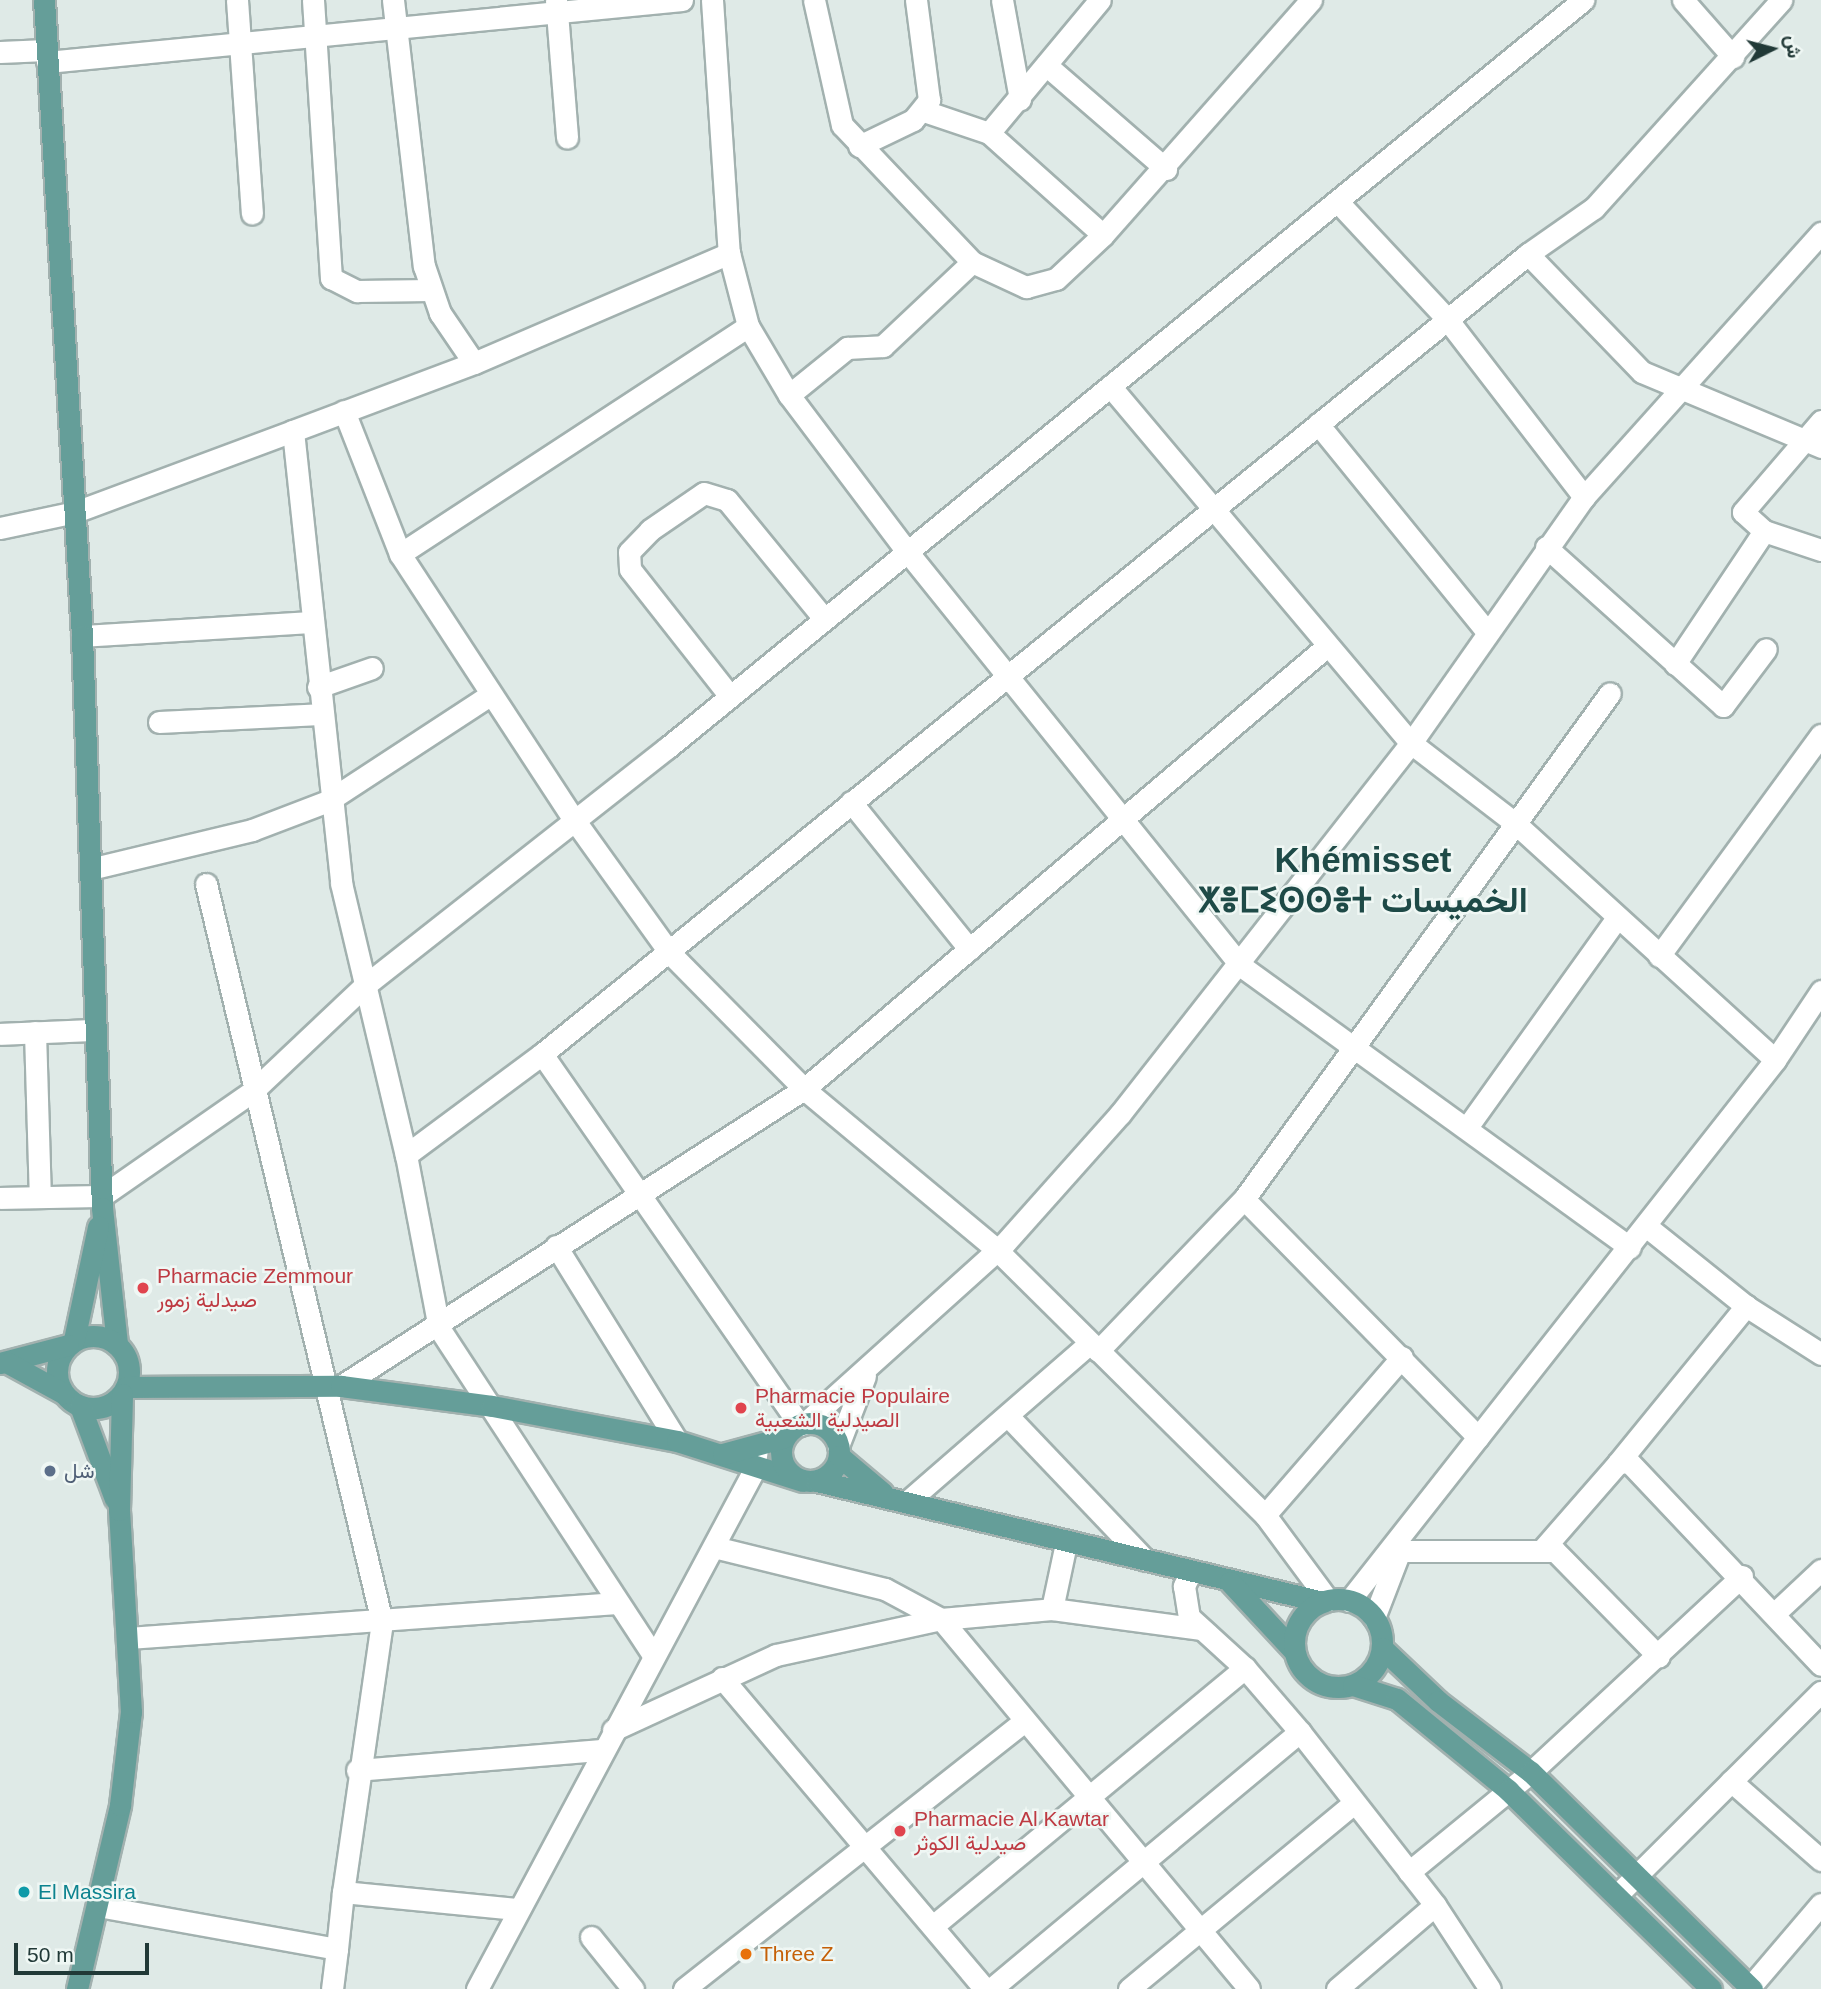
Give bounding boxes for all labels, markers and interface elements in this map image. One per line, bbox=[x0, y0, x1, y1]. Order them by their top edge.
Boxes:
north arrow bbox=[1737, 14, 1807, 84]
text: ش bbox=[1782, 34, 1805, 59]
district label: Khémisset ⵅⴻⵎⵉⵙⵙⴻⵜ الخميسات bbox=[1198, 839, 1528, 921]
place label: Pharmacie Zemmour صيدلية زمور bbox=[157, 1263, 353, 1313]
marker: Pharmacie Zemmour صيدلية زمور bbox=[135, 1280, 151, 1296]
place label: Pharmacie Populaire الصيدلية الشعبية bbox=[755, 1383, 950, 1433]
marker: Pharmacie Populaire الصيدلية الشعبية bbox=[733, 1400, 749, 1416]
place label: شل bbox=[64, 1458, 95, 1484]
marker: شل bbox=[42, 1463, 58, 1479]
place label: Pharmacie Al Kawtar صيدلية الكوثر bbox=[914, 1806, 1110, 1856]
marker: Pharmacie Al Kawtar صيدلية الكوثر bbox=[892, 1823, 908, 1839]
place label: El Massira bbox=[38, 1879, 136, 1905]
marker: El Massira bbox=[16, 1884, 32, 1900]
scale bar bbox=[18, 1930, 152, 1974]
place label: Three Z bbox=[760, 1941, 834, 1967]
text: 50 m bbox=[27, 1943, 74, 1966]
marker: Three Z bbox=[738, 1946, 754, 1962]

